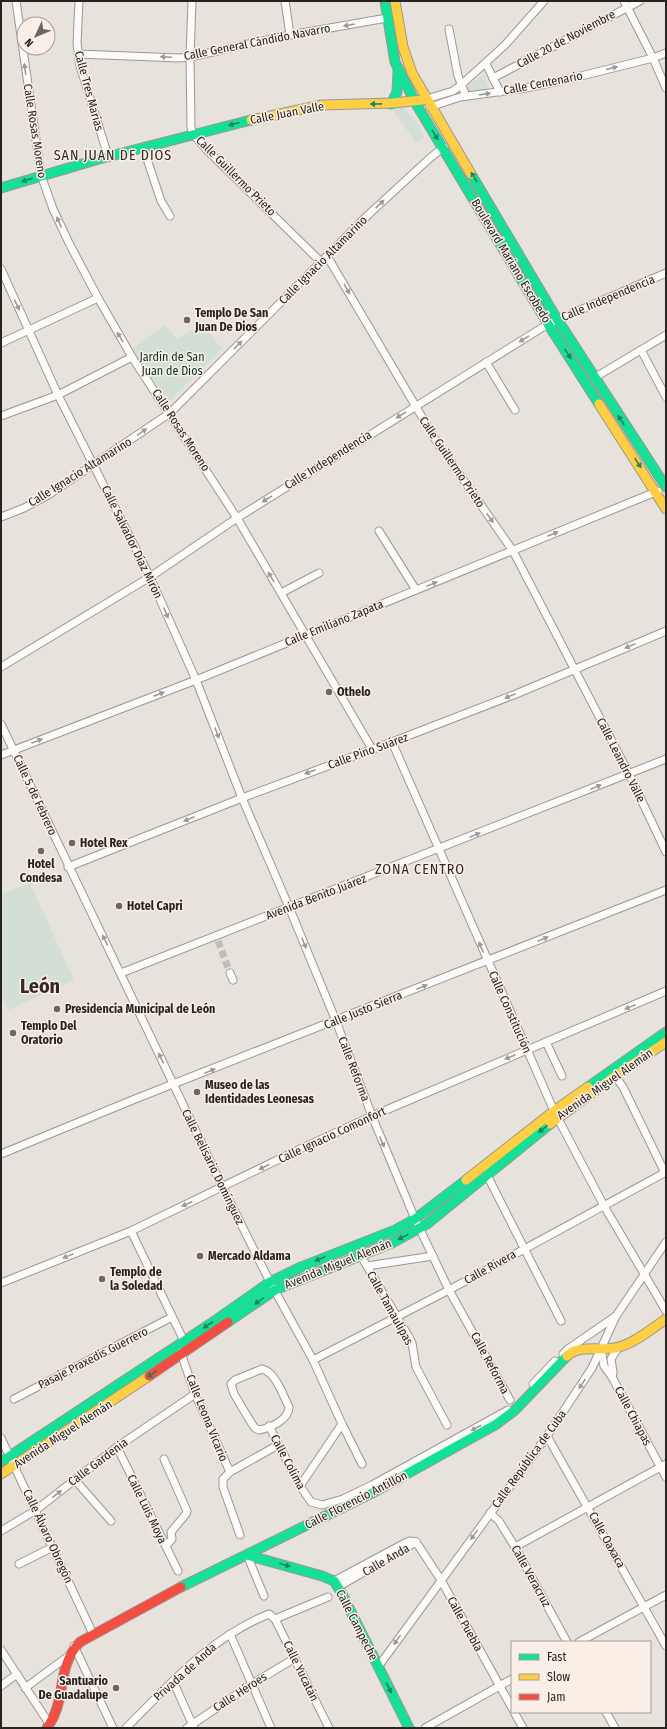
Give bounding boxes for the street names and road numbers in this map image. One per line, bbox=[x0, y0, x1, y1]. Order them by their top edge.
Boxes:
street label: Calle 20 de Noviembre bbox=[514, 7, 618, 71]
street label: Calle General Cándido Navarro bbox=[183, 21, 331, 63]
street label: Calle Tres Marías bbox=[72, 49, 106, 133]
street label: Calle Centenario bbox=[502, 68, 584, 98]
street label: Calle Rosas Moreno bbox=[21, 83, 49, 179]
street label: Calle Juan Valle bbox=[249, 99, 325, 127]
street label: Calle Guillermo Prieto bbox=[193, 133, 279, 219]
street label: Boulevard Mariano Escobedo bbox=[468, 196, 554, 326]
street label: Calle Ignacio Altamarino bbox=[276, 213, 370, 307]
street label: Calle Independencia bbox=[559, 272, 657, 324]
street label: Calle Rosas Moreno bbox=[149, 386, 213, 474]
street label: Calle Guillermo Prieto bbox=[416, 414, 488, 510]
street label: Calle Independencia bbox=[282, 428, 374, 492]
street label: Calle Ignacio Altamarino bbox=[26, 434, 134, 510]
street label: Calle Salvador Díaz Mirón bbox=[99, 483, 165, 601]
street label: Calle Emiliano Zapata bbox=[283, 597, 386, 649]
street label: Calle Leandro Valle bbox=[594, 715, 648, 805]
street label: Calle Pino Suárez bbox=[326, 730, 410, 772]
street label: Calle 5 de Febrero bbox=[10, 752, 60, 838]
street label: Avenida Benito Juárez bbox=[264, 871, 369, 923]
street label: Calle Constitución bbox=[486, 969, 534, 1055]
street label: Calle Justo Sierra bbox=[322, 988, 404, 1032]
street label: Calle Reforma bbox=[335, 1035, 373, 1103]
street label: Avenida Miguel Alemán bbox=[554, 1046, 656, 1122]
street label: Calle Ignacio Comonfort bbox=[276, 1104, 388, 1166]
street label: Calle Belisario Domínguez bbox=[179, 1107, 247, 1227]
street label: Avenida Miguel Alemán bbox=[282, 1236, 394, 1292]
street label: Calle Rivera bbox=[462, 1247, 519, 1287]
street label: Calle Tamaulipas bbox=[364, 1269, 416, 1347]
street label: Pasaje Praxedis Guerrero bbox=[36, 1324, 150, 1392]
street label: Calle Reforma bbox=[468, 1330, 512, 1396]
street label: Calle Leona Vicario bbox=[183, 1372, 231, 1464]
street label: Calle Chiapas bbox=[612, 1384, 654, 1448]
street label: Avenida Miguel Alemán bbox=[11, 1397, 115, 1471]
street label: Calle República de Cuba bbox=[489, 1407, 569, 1511]
street label: Calle Colima bbox=[268, 1432, 308, 1492]
street label: Calle Gardenia bbox=[65, 1435, 131, 1489]
street label: Calle Florencio Antillón bbox=[302, 1468, 410, 1532]
street label: Calle Luis Moya bbox=[124, 1472, 170, 1546]
street label: Calle Álvaro Obregón bbox=[20, 1486, 77, 1585]
street label: Calle Oaxaca bbox=[586, 1510, 628, 1571]
street label: Calle Anda bbox=[360, 1541, 412, 1579]
street label: Calle Veracruz bbox=[508, 1543, 554, 1610]
street label: Calle Campeche bbox=[333, 1587, 381, 1663]
street label: Calle Puebla bbox=[444, 1594, 486, 1654]
street label: Calle Yucatán bbox=[280, 1639, 322, 1703]
street label: Privada de Anda bbox=[151, 1640, 219, 1704]
street label: Calle Héroes bbox=[211, 1669, 269, 1715]

